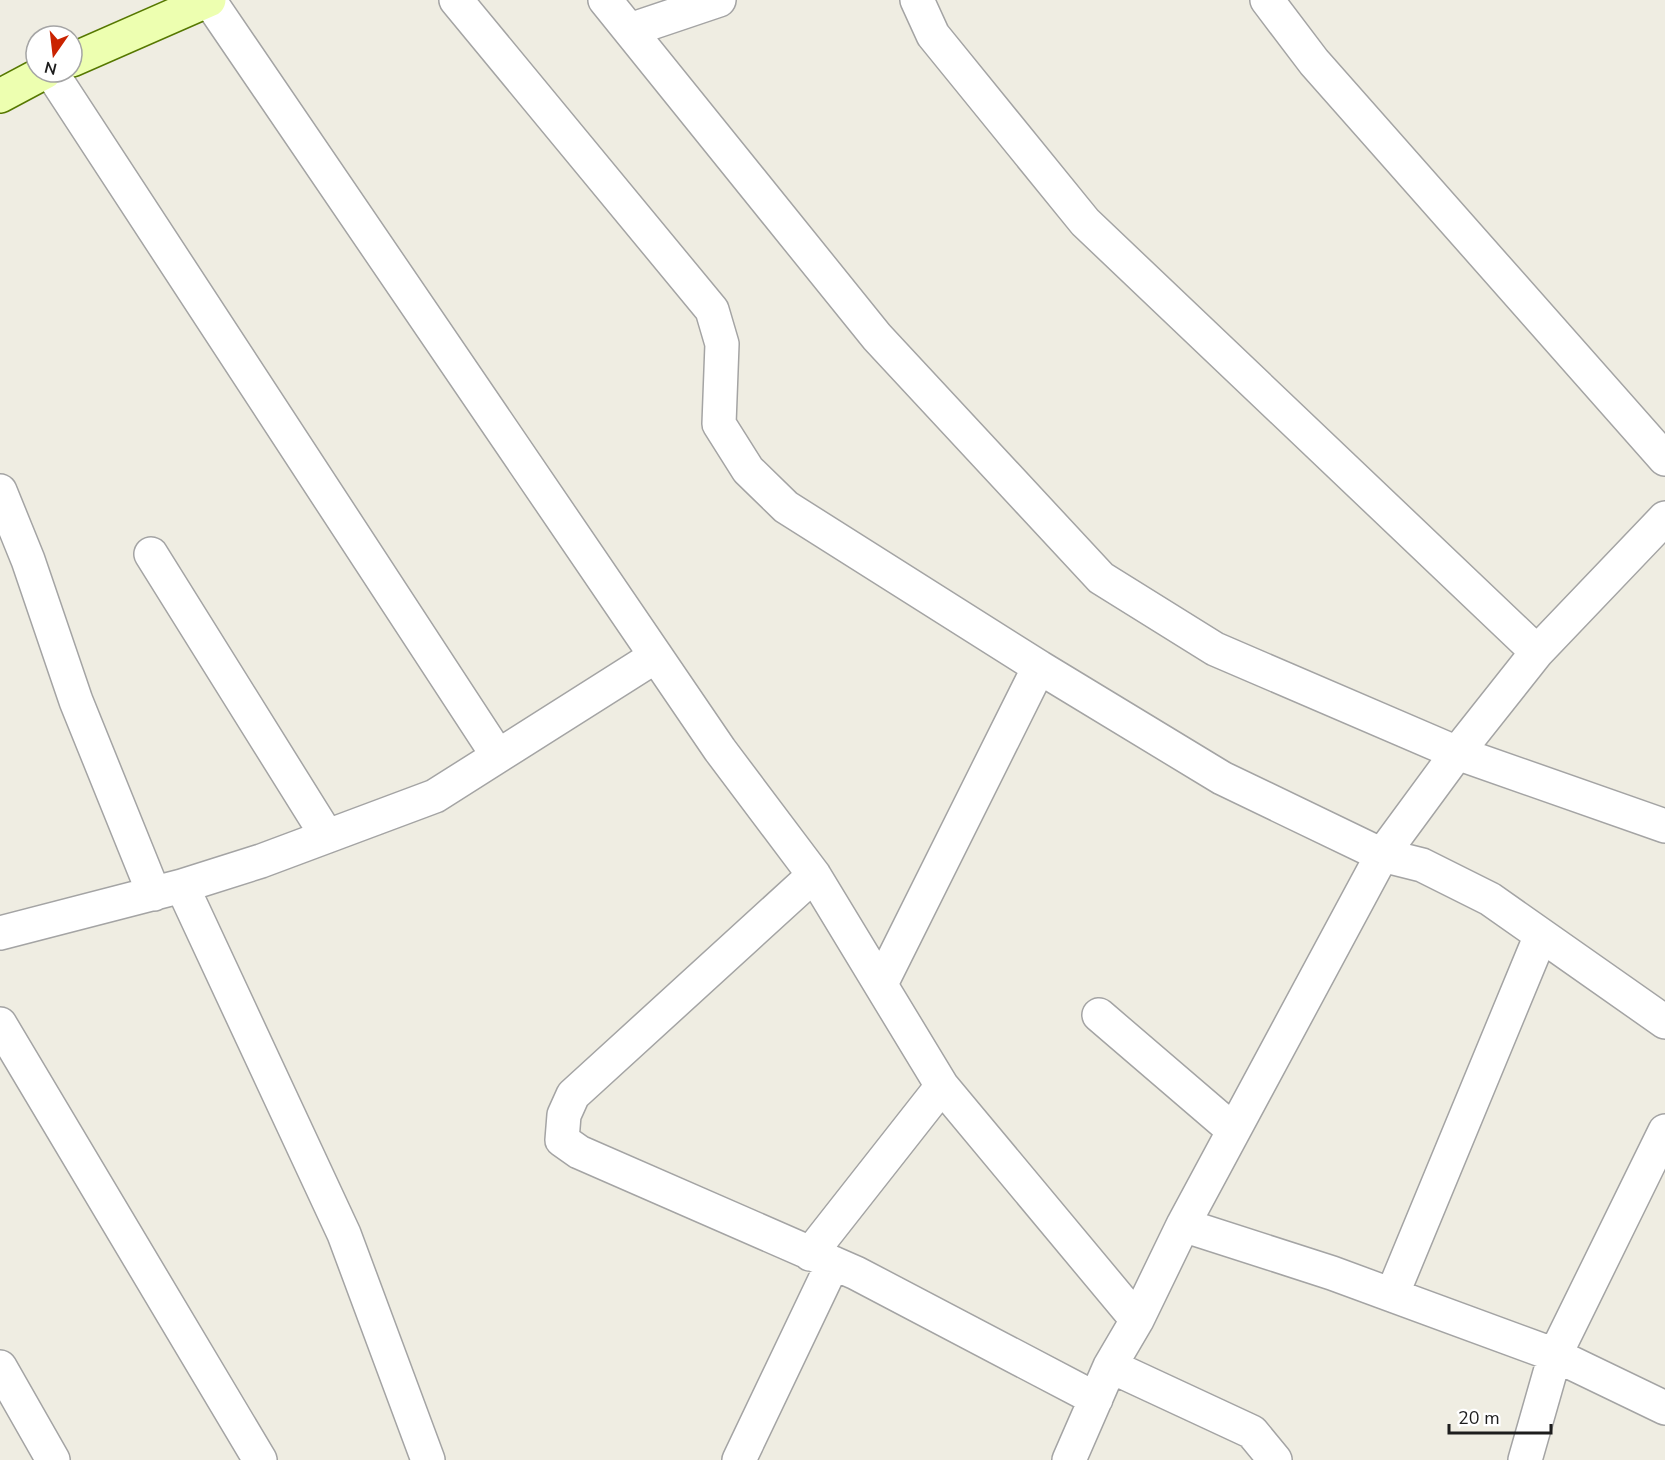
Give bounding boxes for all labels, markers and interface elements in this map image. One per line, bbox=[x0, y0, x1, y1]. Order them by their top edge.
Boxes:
north arrow bbox=[24, 24, 84, 84]
text: N bbox=[42, 55, 59, 80]
scale bar bbox=[1449, 1397, 1551, 1435]
text: 20 m bbox=[1458, 1406, 1500, 1430]

